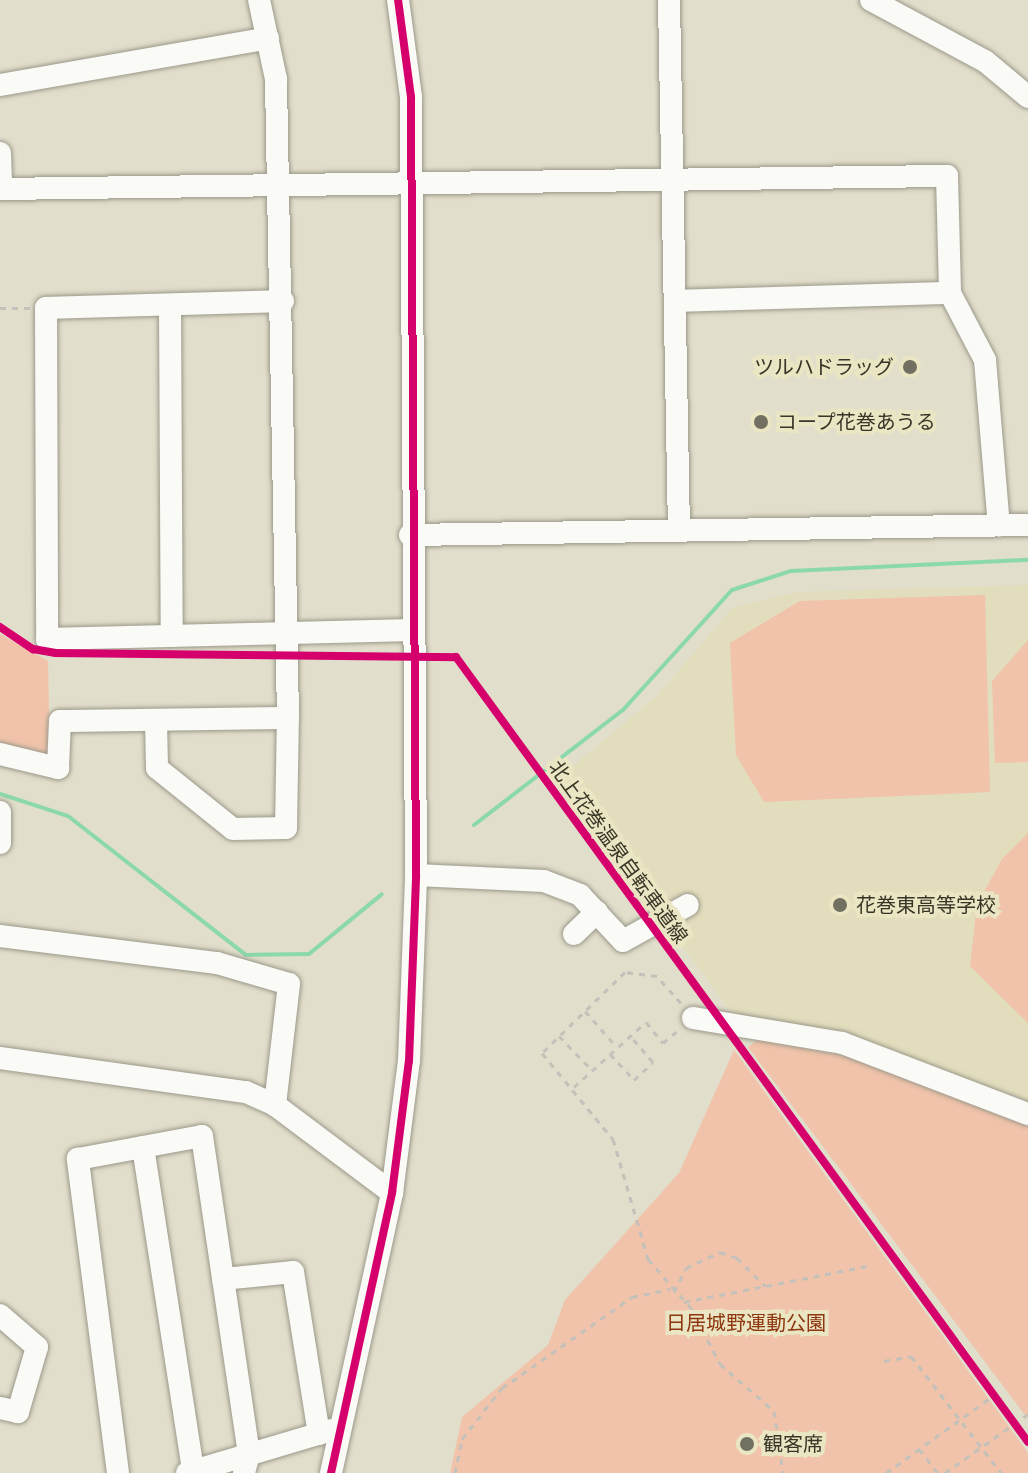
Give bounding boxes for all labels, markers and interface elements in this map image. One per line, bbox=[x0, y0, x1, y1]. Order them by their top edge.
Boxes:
place label: ツルハドラッグ bbox=[754, 355, 894, 379]
marker: ツルハドラッグ bbox=[901, 358, 919, 376]
place label: コープ花巻あうる bbox=[777, 410, 937, 434]
marker: コープ花巻あうる bbox=[752, 413, 770, 431]
street label: 北上花巻温泉自転車道線 bbox=[544, 756, 692, 948]
place label: 花巻東高等学校 bbox=[856, 893, 996, 917]
marker: 花巻東高等学校 bbox=[831, 896, 849, 914]
park label: 日居城野運動公園 bbox=[666, 1311, 826, 1335]
place label: 観客席 bbox=[763, 1432, 823, 1456]
marker: 観客席 bbox=[738, 1435, 756, 1453]

